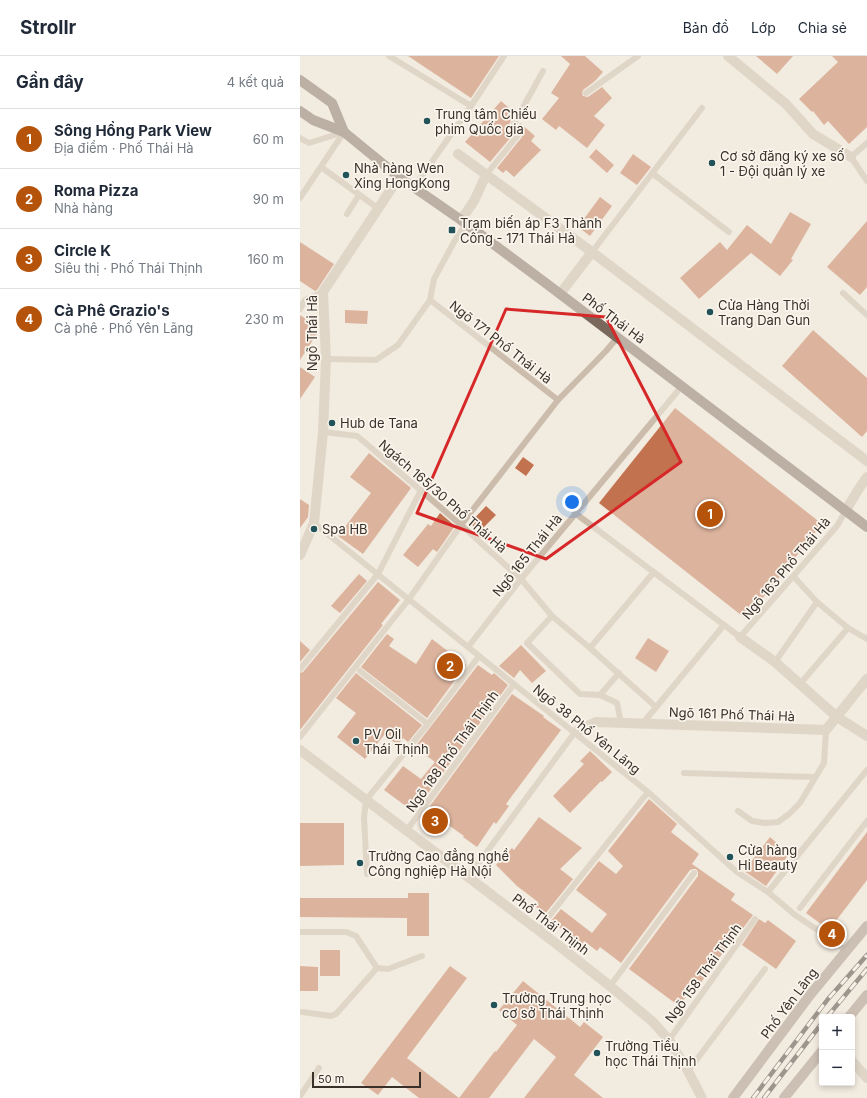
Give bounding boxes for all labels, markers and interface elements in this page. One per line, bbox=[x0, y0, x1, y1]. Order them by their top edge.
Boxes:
text: Strollr bbox=[20, 16, 76, 39]
text: Bản đồ bbox=[683, 19, 729, 36]
text: Lớp bbox=[751, 19, 776, 36]
text: Chia sẻ bbox=[798, 19, 847, 36]
text: Gần đây bbox=[16, 72, 84, 92]
text: 4 kết quả bbox=[227, 74, 284, 90]
place label: Trung tâm Chiếu phim Quốc gia bbox=[435, 106, 537, 137]
marker: Trung tâm Chiếu phim Quốc gia bbox=[422, 116, 432, 126]
text: Sông Hồng Park View bbox=[54, 121, 212, 140]
text: 1 bbox=[26, 131, 32, 147]
text: 60 m bbox=[253, 131, 284, 147]
text: Địa điểm · Phố Thái Hà bbox=[54, 140, 194, 156]
place label: Cơ sở đăng ký xe số 1 - Đội quản lý xe bbox=[720, 148, 845, 179]
marker: Cơ sở đăng ký xe số 1 - Đội quản lý xe bbox=[707, 158, 717, 168]
place label: Nhà hàng Wen Xing HongKong bbox=[354, 160, 450, 191]
marker: Nhà hàng Wen Xing HongKong bbox=[341, 170, 351, 180]
text: Roma Pizza bbox=[54, 181, 139, 200]
text: 2 bbox=[25, 191, 33, 207]
text: 90 m bbox=[253, 191, 284, 207]
text: Nhà hàng bbox=[54, 200, 113, 216]
place label: Trạm biến áp F3 Thành Công - 171 Thái Hà bbox=[460, 215, 602, 246]
marker: Trạm biến áp F3 Thành Công - 171 Thái Hà bbox=[447, 225, 457, 235]
text: Circle K bbox=[54, 241, 111, 260]
text: 3 bbox=[25, 251, 33, 267]
text: 160 m bbox=[247, 251, 284, 267]
text: Siêu thị · Phố Thái Thịnh bbox=[54, 260, 203, 276]
street label: Phố Thái Hà bbox=[579, 289, 649, 347]
street label: Ngõ Thái Hà bbox=[304, 295, 320, 371]
street label: Ngõ 171 Phố Thái Hà bbox=[447, 297, 555, 387]
place label: Cửa Hàng Thời Trang Dan Gun bbox=[718, 297, 810, 328]
text: Cà Phê Grazio's bbox=[54, 301, 170, 320]
marker: Cửa Hàng Thời Trang Dan Gun bbox=[705, 307, 715, 317]
text: 4 bbox=[25, 311, 33, 327]
text: 230 m bbox=[245, 311, 284, 327]
text: Cà phê · Phố Yên Lãng bbox=[54, 320, 193, 336]
place label: Hub de Tana bbox=[340, 415, 418, 431]
marker: Hub de Tana bbox=[327, 418, 337, 428]
street label: Ngách 165/30 Phố Thái Hà bbox=[376, 436, 510, 556]
your location bbox=[562, 492, 582, 512]
pin: 1 bbox=[697, 499, 723, 529]
street label: Ngõ 165 Thái Hà bbox=[489, 511, 565, 599]
street label: Ngõ 163 Phố Thái Hà bbox=[738, 514, 834, 622]
place label: Spa HB bbox=[322, 521, 368, 537]
marker: Spa HB bbox=[309, 524, 319, 534]
pin: 2 bbox=[437, 651, 463, 681]
street label: Ngõ 38 Phố Yên Lãng bbox=[530, 681, 644, 777]
street label: Ngõ 188 Phố Thái Thịnh bbox=[402, 687, 502, 815]
street label: Ngõ 161 Phố Thái Hà bbox=[669, 704, 795, 724]
place label: PV Oil Thái Thịnh bbox=[364, 726, 429, 757]
marker: PV Oil Thái Thịnh bbox=[351, 736, 361, 746]
pin: 3 bbox=[422, 806, 448, 836]
place label: Cửa hàng Hi Beauty bbox=[738, 842, 797, 873]
place label: Trường Cao đẳng nghề Công nghiệp Hà Nội bbox=[368, 848, 509, 879]
marker: Cửa hàng Hi Beauty bbox=[725, 852, 735, 862]
marker: Trường Cao đẳng nghề Công nghiệp Hà Nội bbox=[355, 858, 365, 868]
street label: Phố Thái Thịnh bbox=[509, 890, 593, 958]
pin: 4 bbox=[819, 919, 845, 949]
street label: Ngõ 158 Thái Thịnh bbox=[662, 920, 744, 1026]
street label: Phố Yên Lãng bbox=[757, 964, 821, 1042]
place label: Trường Trung học cơ sở Thái Thịnh bbox=[502, 990, 612, 1021]
marker: Trường Trung học cơ sở Thái Thịnh bbox=[489, 1000, 499, 1010]
map controls bbox=[819, 1014, 855, 1086]
button: + bbox=[819, 1014, 855, 1050]
place label: Trường Tiểu học Thái Thịnh bbox=[605, 1038, 696, 1069]
marker: Trường Tiểu học Thái Thịnh bbox=[592, 1048, 602, 1058]
button: − bbox=[819, 1050, 855, 1086]
scale bar bbox=[312, 1070, 421, 1089]
text: 50 m bbox=[318, 1072, 344, 1086]

